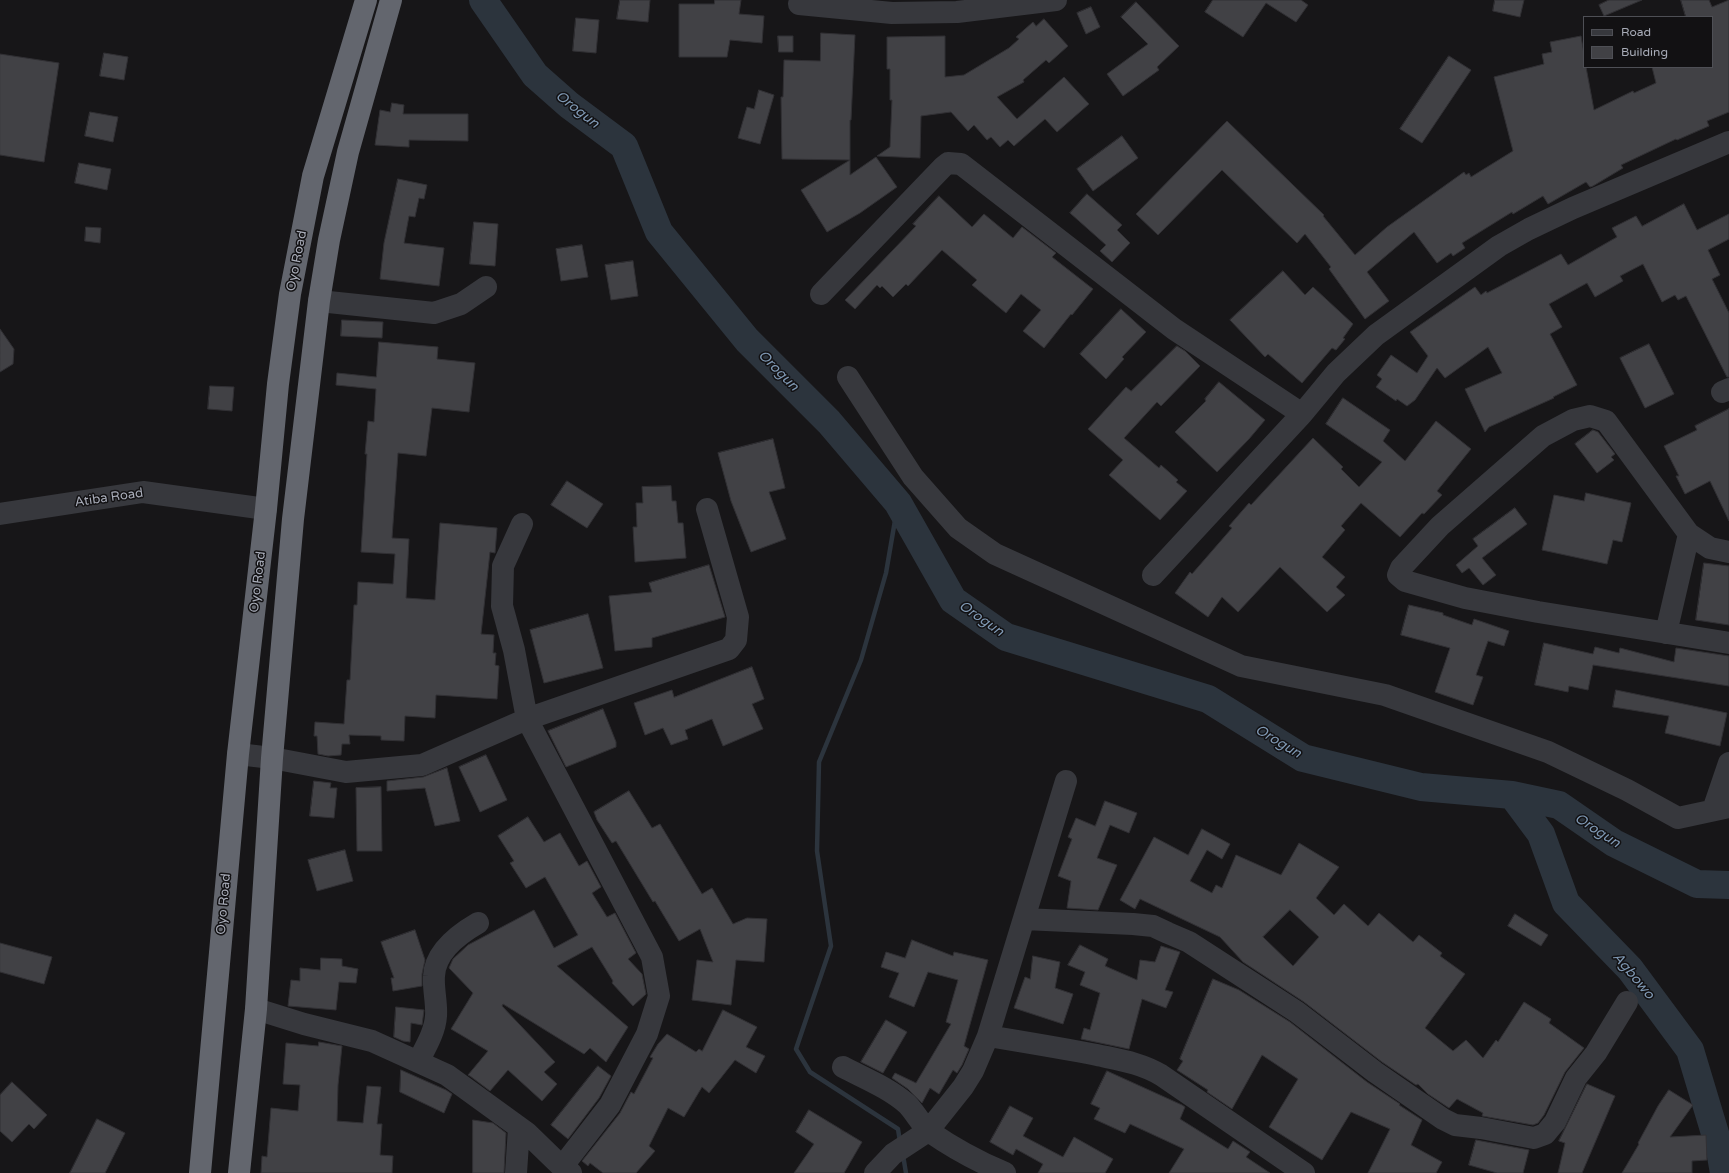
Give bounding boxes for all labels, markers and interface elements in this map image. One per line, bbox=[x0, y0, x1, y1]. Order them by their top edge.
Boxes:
legend bbox=[1583, 16, 1713, 68]
text: Road bbox=[1621, 25, 1651, 39]
text: Building bbox=[1621, 45, 1668, 59]
water label: Orogun bbox=[552, 88, 602, 132]
street label: Oyo Road bbox=[283, 229, 311, 293]
water label: Orogun bbox=[754, 347, 802, 395]
street label: Atiba Road bbox=[74, 485, 144, 511]
street label: Oyo Road bbox=[247, 551, 269, 613]
water label: Orogun bbox=[955, 598, 1007, 640]
water label: Orogun bbox=[1252, 722, 1304, 762]
water label: Orogun bbox=[1571, 810, 1623, 852]
street label: Oyo Road bbox=[214, 873, 234, 935]
water label: Agbowo bbox=[1609, 949, 1657, 1003]

